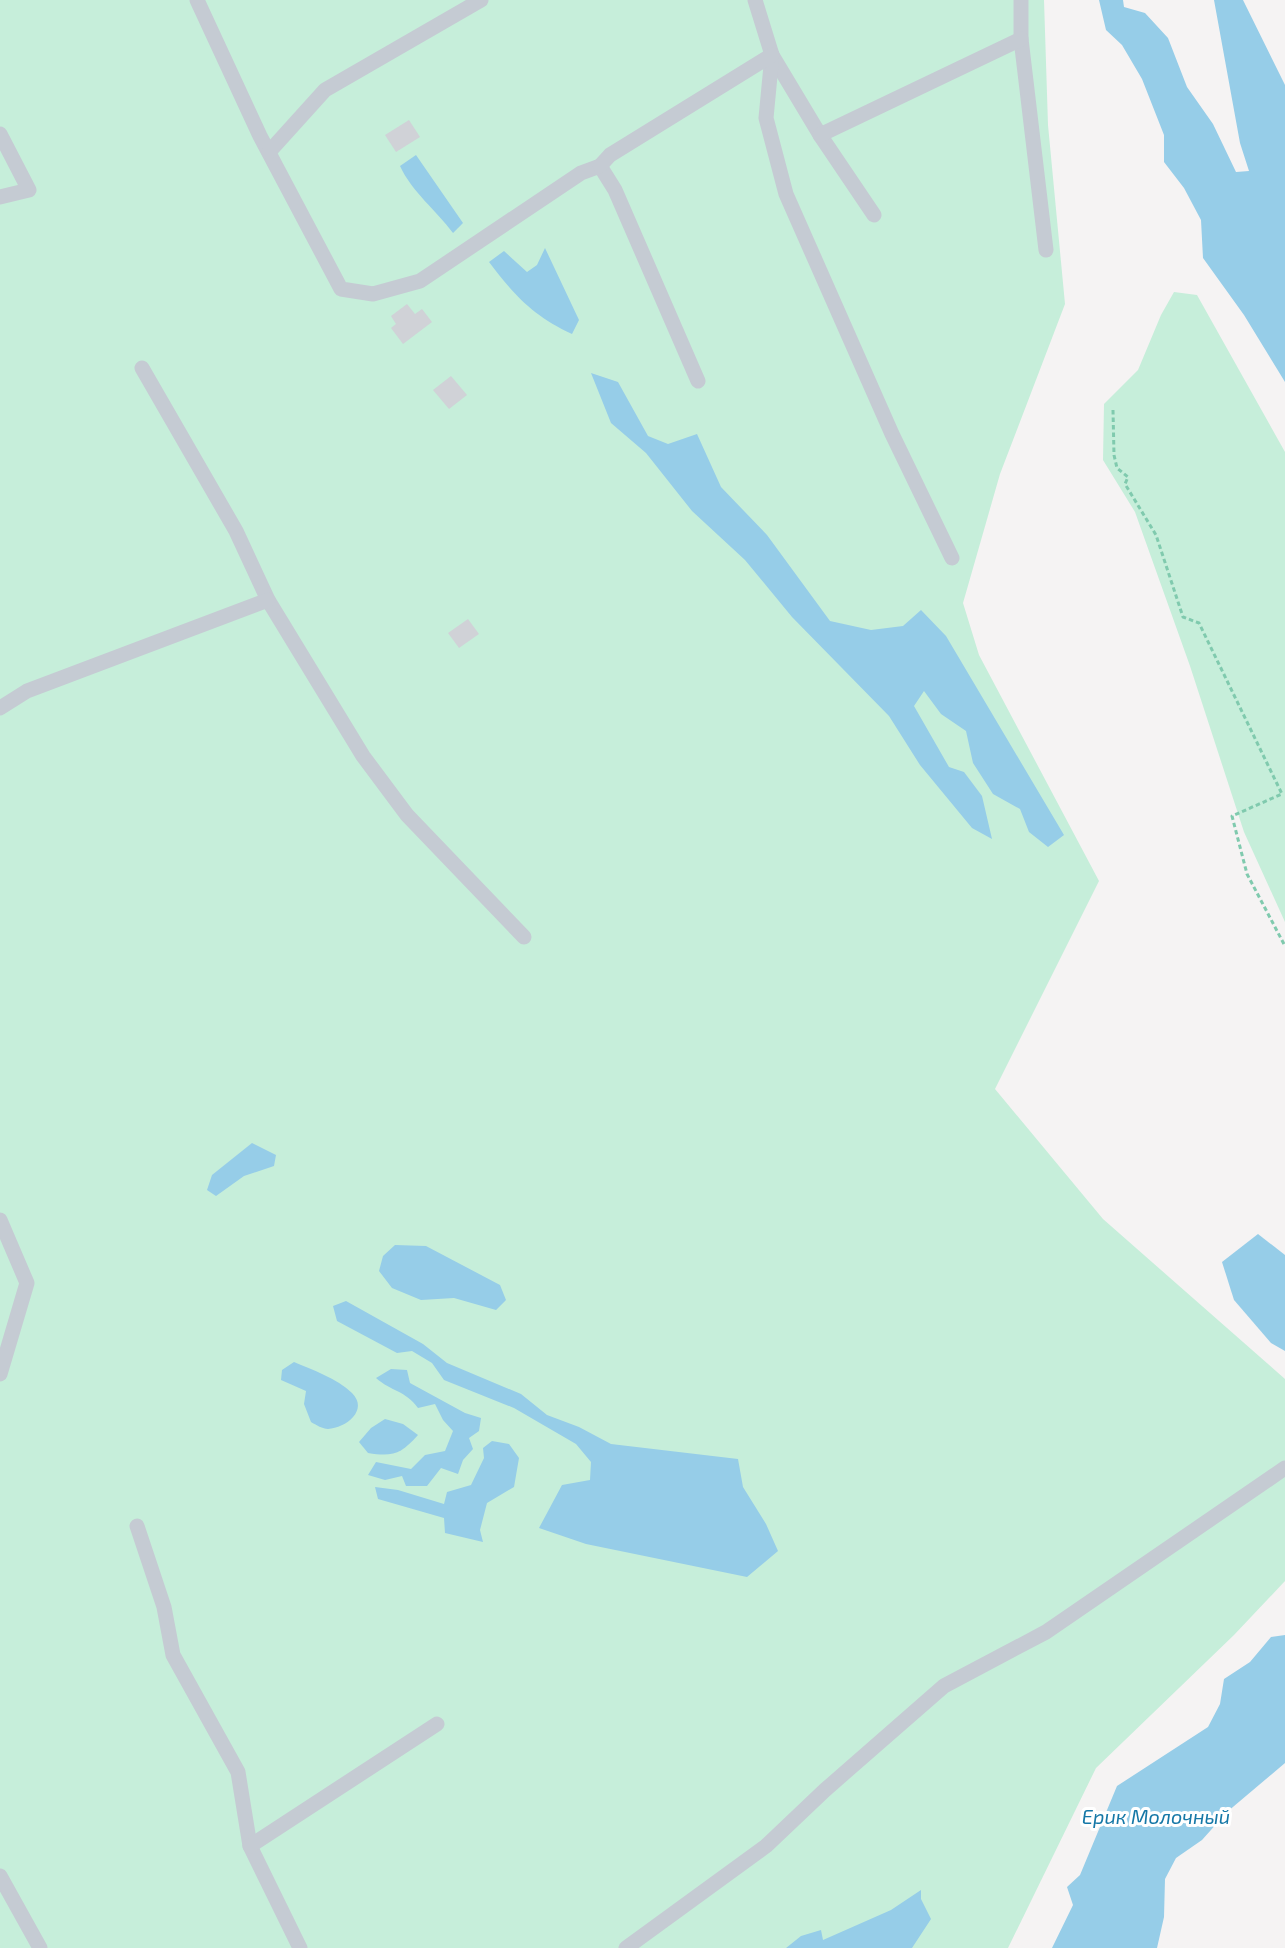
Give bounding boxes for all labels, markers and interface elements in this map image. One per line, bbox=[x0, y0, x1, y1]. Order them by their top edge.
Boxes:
water label: Ерик Молочный bbox=[1082, 1804, 1230, 1828]

